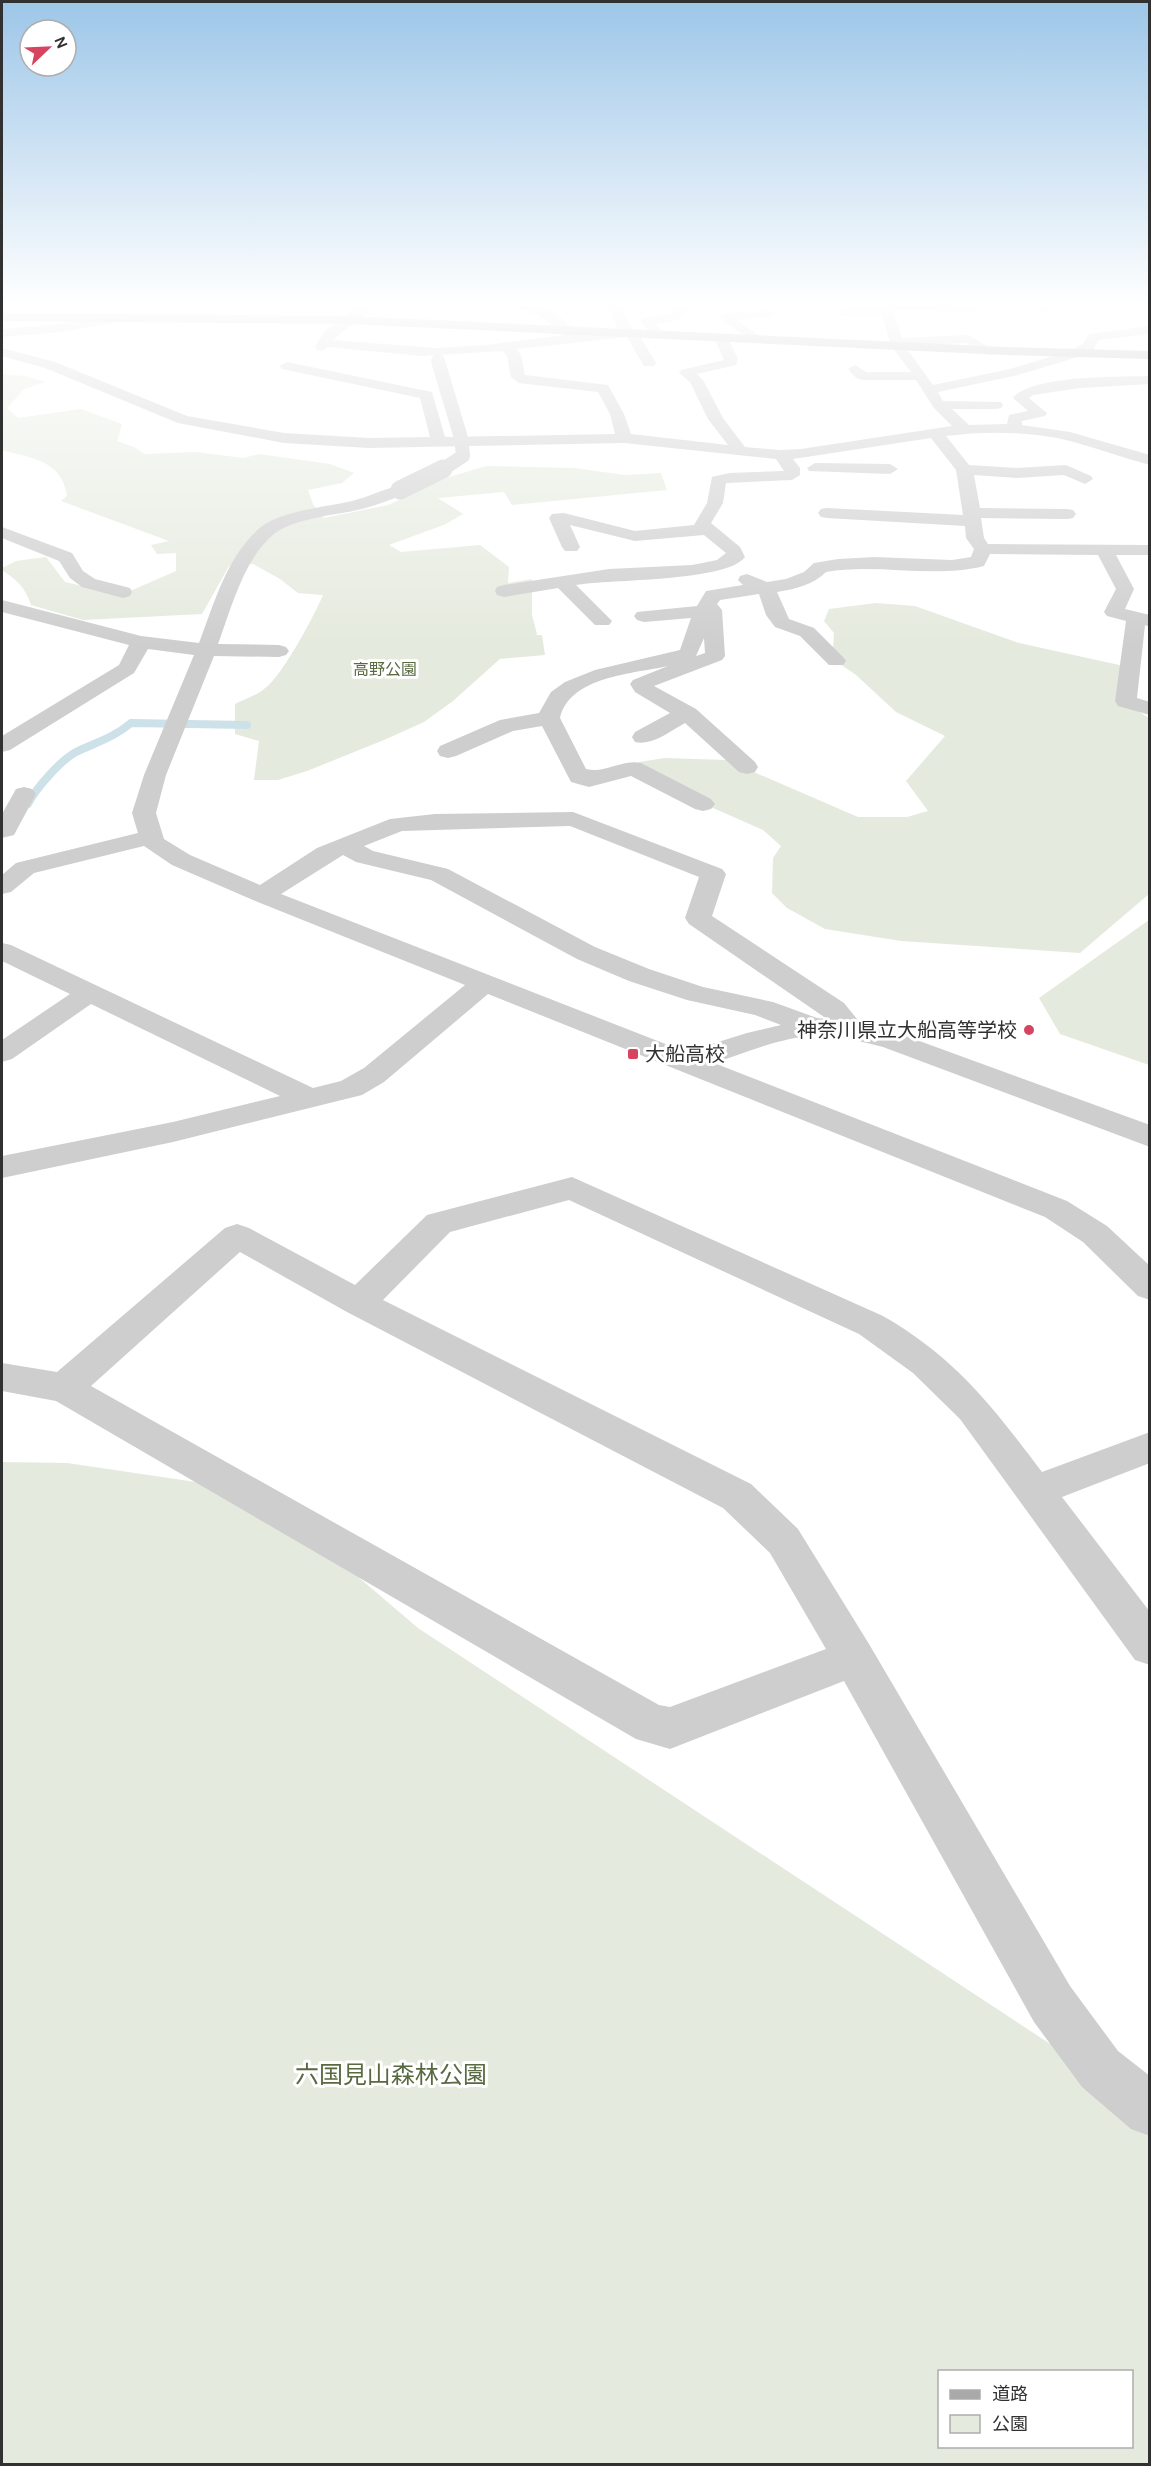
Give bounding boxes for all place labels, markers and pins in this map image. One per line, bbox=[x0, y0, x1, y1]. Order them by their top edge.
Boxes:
place label: 神奈川県立大船高等学校 bbox=[797, 1019, 1017, 1042]
marker: 神奈川県立大船高等学校 bbox=[1022, 1023, 1036, 1037]
place label: 大船高校 bbox=[645, 1043, 725, 1066]
marker: 大船高校 bbox=[626, 1047, 640, 1061]

